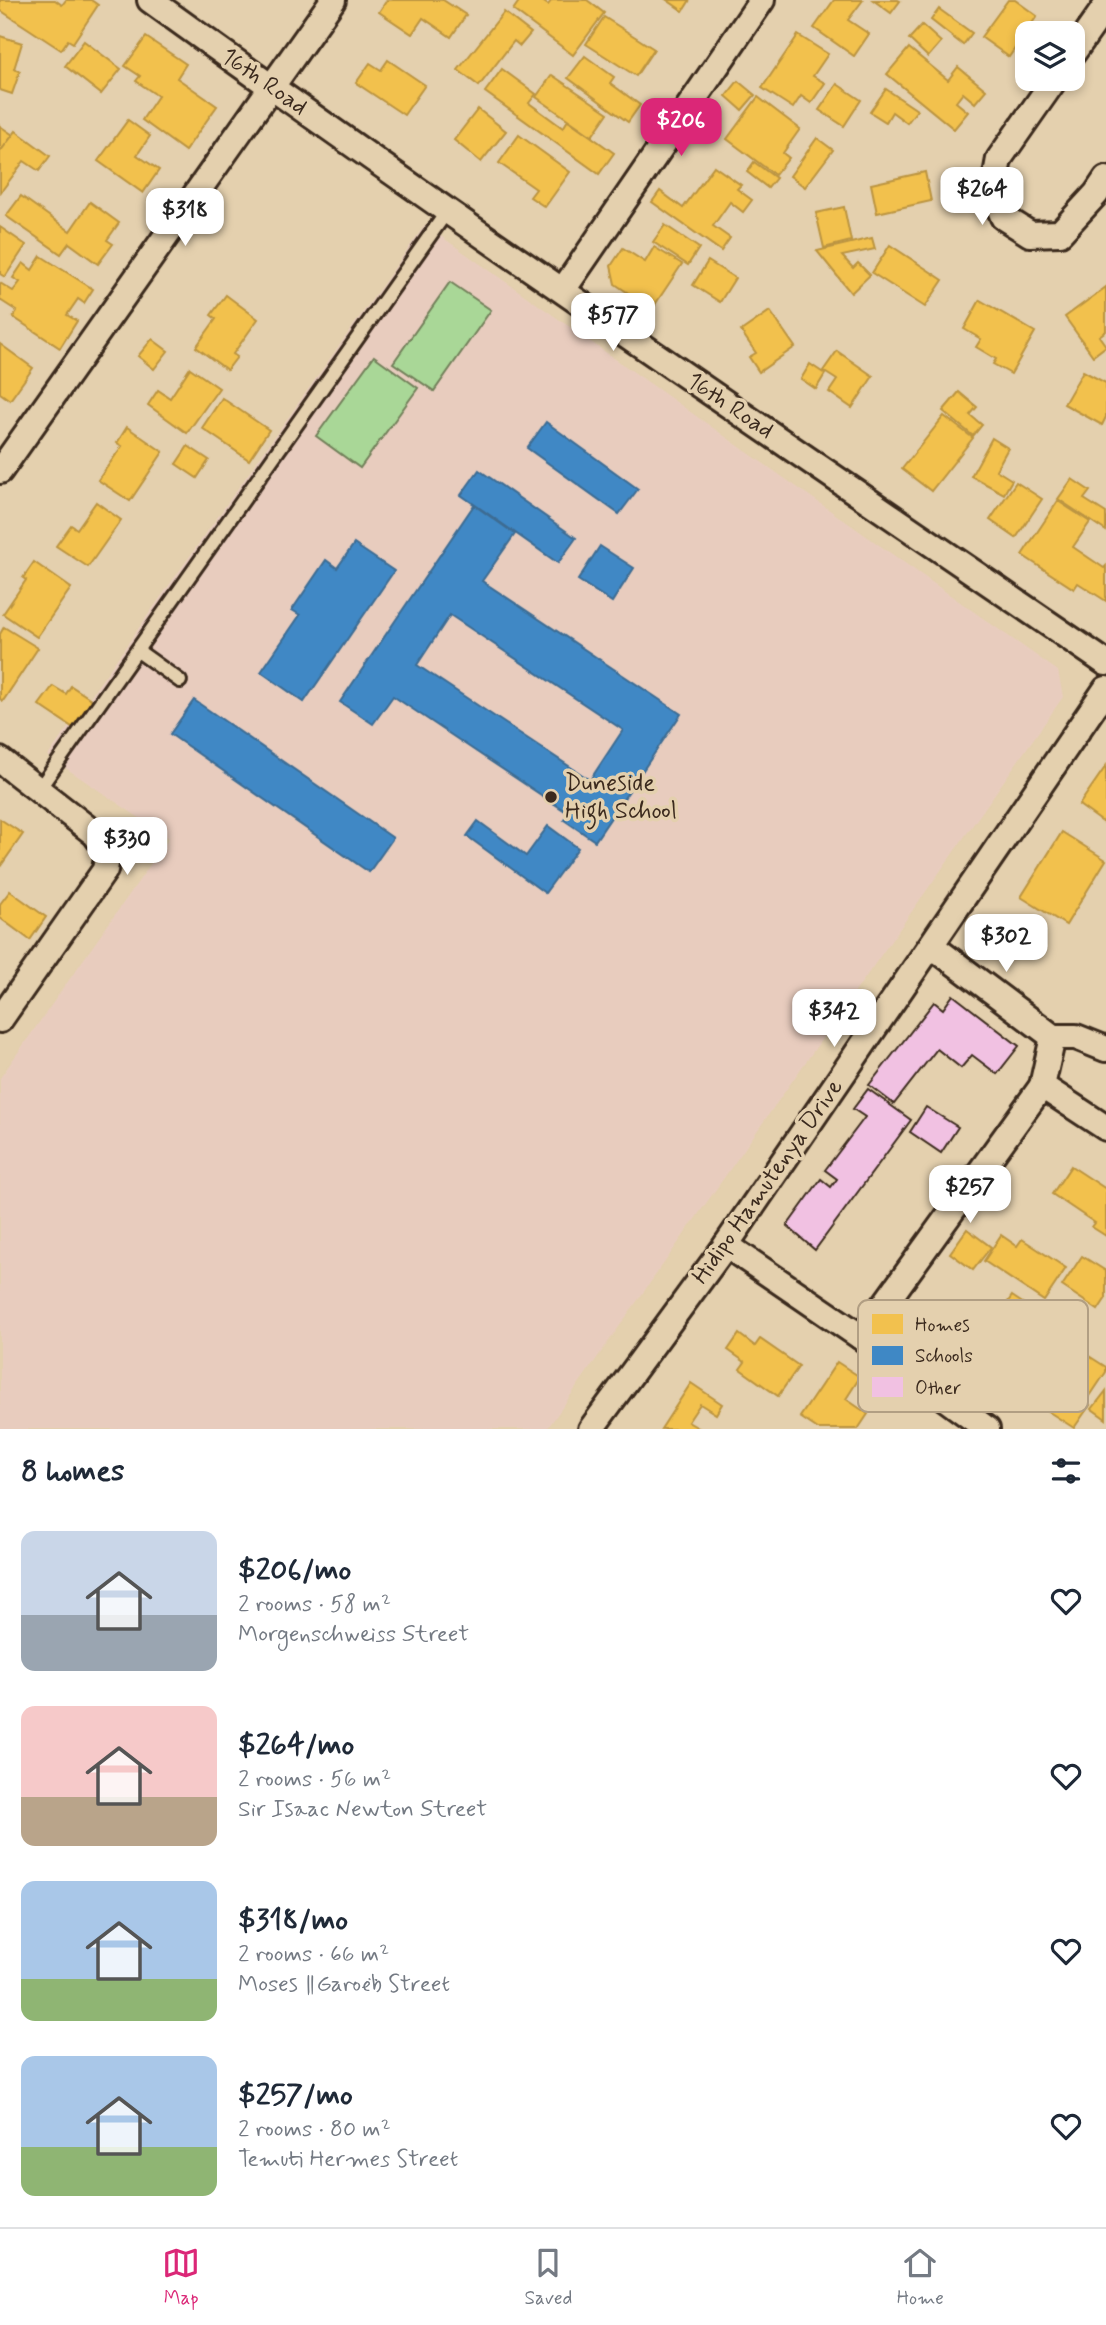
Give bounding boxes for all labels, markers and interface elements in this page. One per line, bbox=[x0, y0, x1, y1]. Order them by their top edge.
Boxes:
map controls bbox=[1015, 21, 1085, 91]
button: layers bbox=[1015, 21, 1085, 91]
street label: 16th Road bbox=[215, 41, 313, 123]
pin: $206 bbox=[640, 99, 722, 158]
text: $206 bbox=[657, 106, 705, 136]
pin: $264 bbox=[941, 168, 1023, 227]
text: $264 bbox=[956, 175, 1008, 205]
pin: $318 bbox=[144, 188, 226, 248]
text: $318 bbox=[162, 196, 208, 226]
pin: $577 bbox=[572, 294, 654, 353]
text: $577 bbox=[587, 301, 639, 331]
street label: 16th Road bbox=[680, 366, 780, 446]
place label: Duneside High School bbox=[565, 768, 677, 830]
marker: Duneside High School bbox=[543, 789, 559, 805]
pin: $330 bbox=[86, 818, 168, 877]
text: $330 bbox=[103, 825, 151, 855]
pin: $302 bbox=[965, 914, 1047, 974]
text: $302 bbox=[981, 922, 1031, 952]
pin: $342 bbox=[793, 990, 875, 1049]
text: $342 bbox=[808, 997, 860, 1027]
street label: Hidipo Hamutenya Drive bbox=[685, 1073, 851, 1291]
pin: $257 bbox=[929, 1166, 1011, 1225]
text: $257 bbox=[945, 1173, 995, 1203]
legend bbox=[858, 1300, 1088, 1412]
text: Homes bbox=[915, 1313, 970, 1338]
text: Schools bbox=[915, 1344, 973, 1369]
text: Other bbox=[915, 1376, 961, 1401]
text: 8 homes bbox=[21, 1452, 124, 1491]
icon: filters bbox=[1047, 1452, 1085, 1490]
text: $206/mo bbox=[238, 1551, 351, 1590]
icon: home bbox=[77, 1559, 161, 1643]
icon: heart bbox=[1047, 1582, 1085, 1620]
text: 2 rooms · 58 m² bbox=[238, 1590, 391, 1620]
text: Morgenschweiss Street bbox=[238, 1620, 469, 1650]
text: $264/mo bbox=[238, 1726, 354, 1765]
icon: home bbox=[77, 1734, 161, 1818]
icon: heart bbox=[1047, 1757, 1085, 1795]
text: 2 rooms · 56 m² bbox=[238, 1765, 391, 1795]
text: Sir Isaac Newton Street bbox=[238, 1795, 487, 1825]
text: $318/mo bbox=[238, 1901, 348, 1940]
icon: home bbox=[77, 1909, 161, 1993]
icon: heart bbox=[1047, 1932, 1085, 1970]
text: 2 rooms · 66 m² bbox=[238, 1940, 389, 1970]
text: Moses ǁGaroëb Street bbox=[238, 1970, 450, 2000]
text: $257/mo bbox=[238, 2076, 353, 2115]
icon: home bbox=[77, 2084, 161, 2168]
icon: heart bbox=[1047, 2107, 1085, 2145]
text: 2 rooms · 80 m² bbox=[238, 2115, 391, 2145]
text: Temuti Hermes Street bbox=[238, 2145, 458, 2175]
tab: Map bbox=[162, 2244, 200, 2311]
tab: Saved bbox=[524, 2244, 572, 2311]
tab: Home bbox=[897, 2244, 944, 2311]

